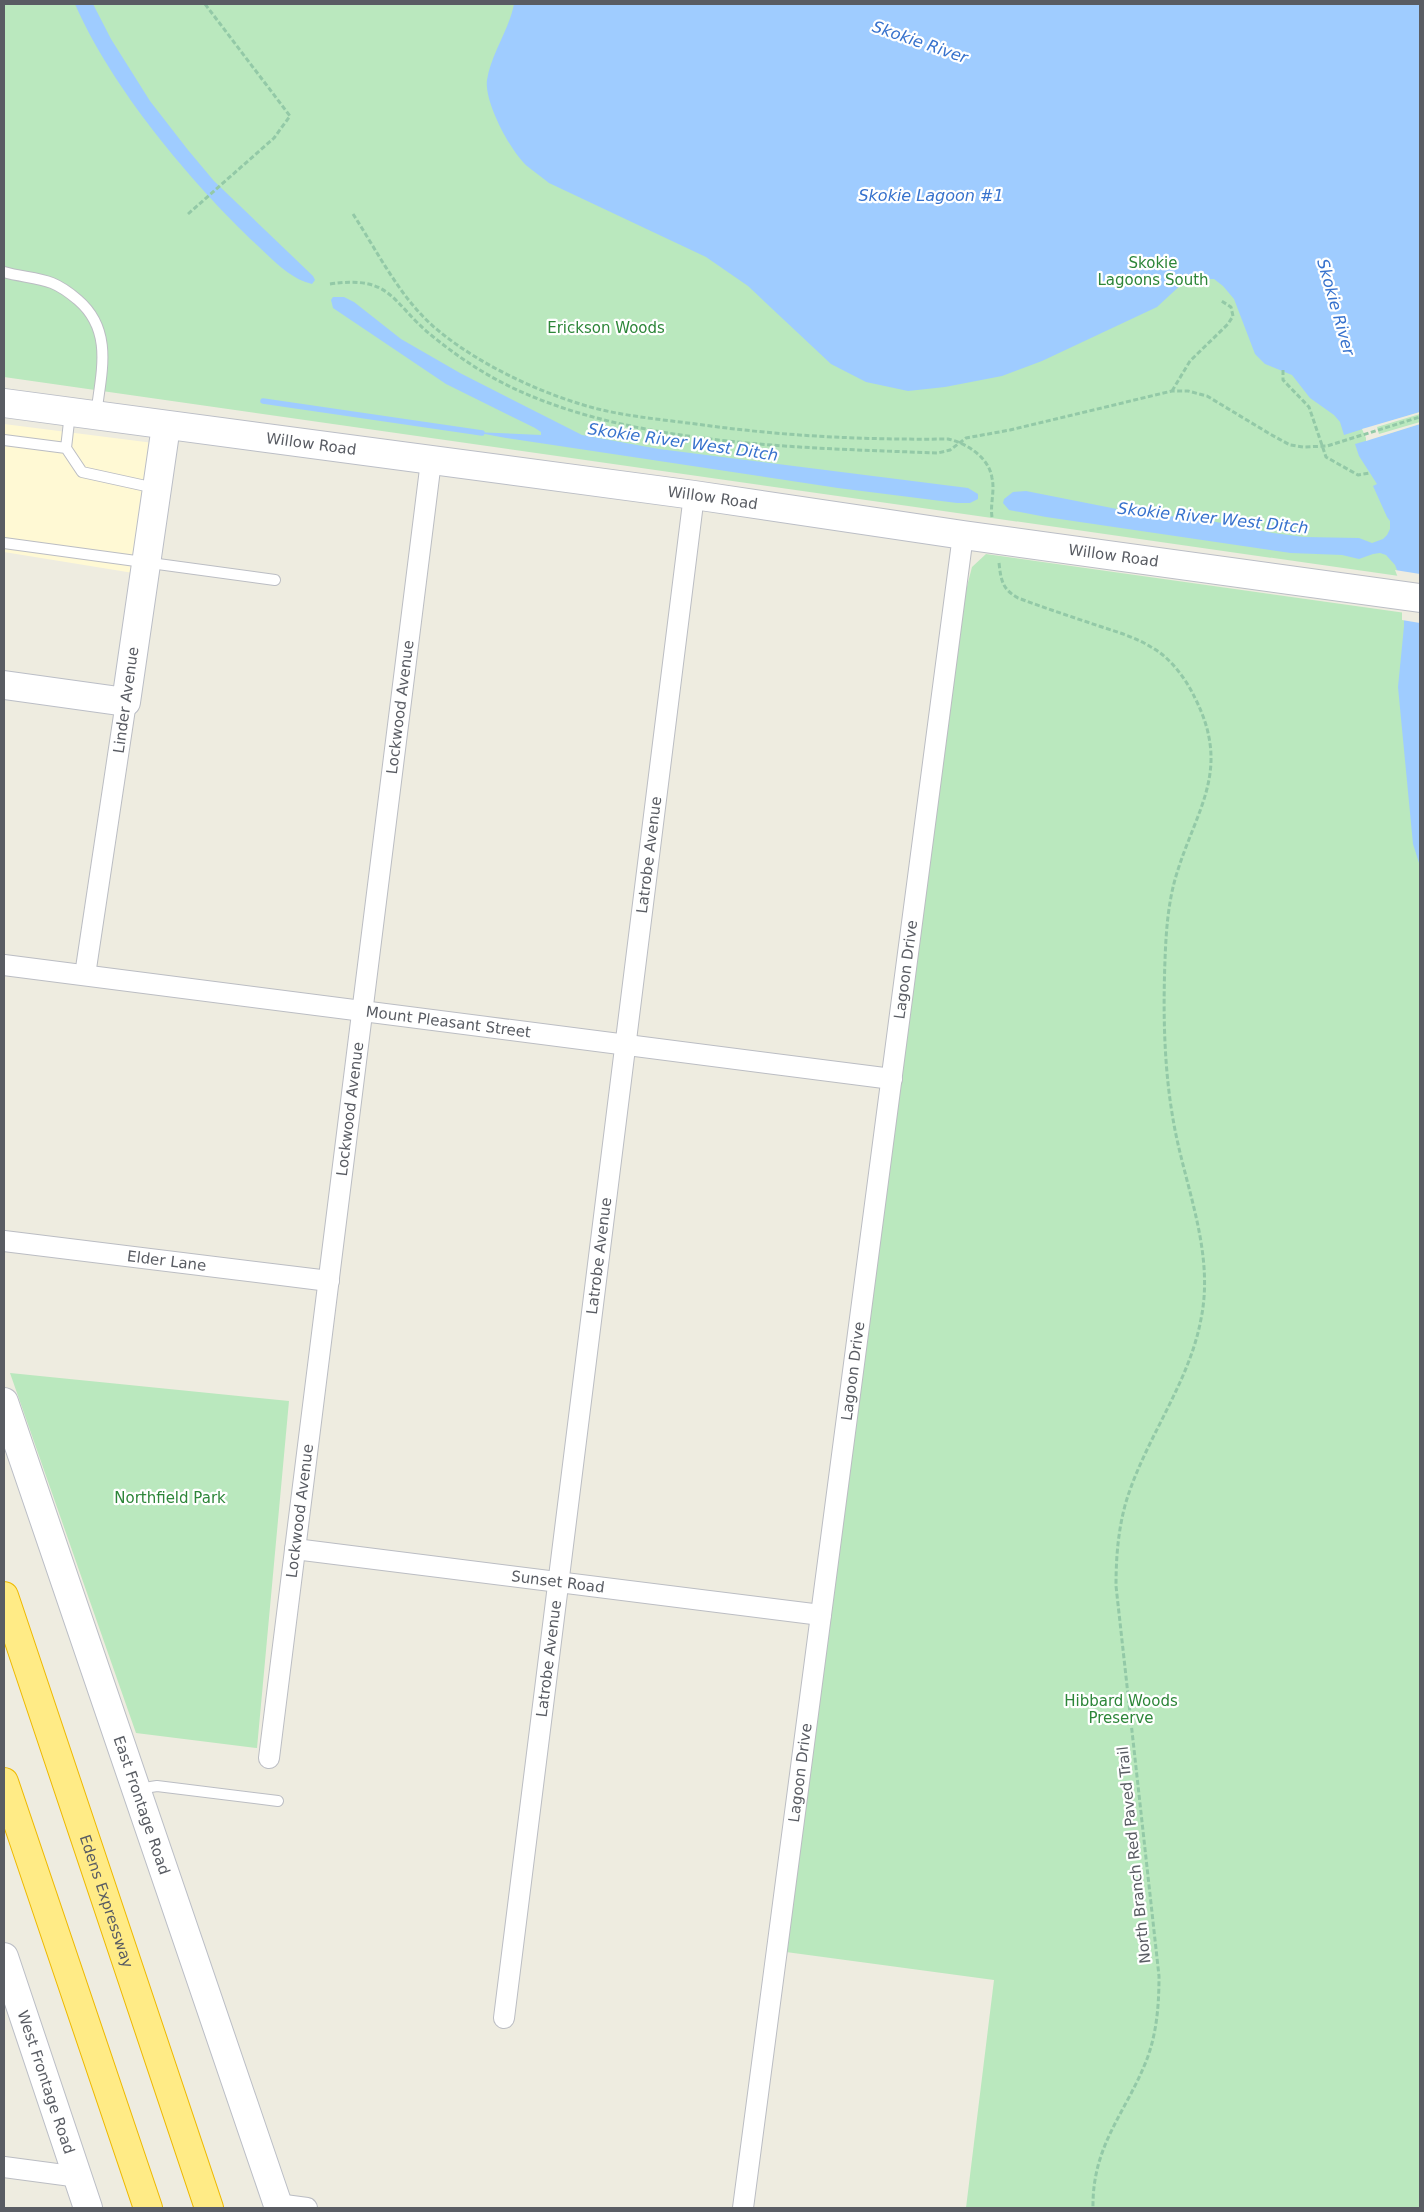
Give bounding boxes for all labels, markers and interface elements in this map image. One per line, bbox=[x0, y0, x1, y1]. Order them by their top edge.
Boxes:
water label: Skokie River bbox=[870, 17, 971, 68]
water label: Skokie Lagoon #1 bbox=[858, 186, 1004, 205]
park label: Skokie Lagoons South bbox=[1097, 254, 1209, 289]
water label: Skokie River bbox=[1313, 257, 1359, 359]
park label: Erickson Woods bbox=[547, 319, 665, 337]
water label: Skokie River West Ditch bbox=[587, 419, 779, 465]
street label: Willow Road bbox=[265, 429, 358, 459]
street label: Willow Road bbox=[666, 483, 759, 513]
water label: Skokie River West Ditch bbox=[1117, 499, 1309, 537]
street label: Willow Road bbox=[1067, 541, 1160, 571]
street label: Lockwood Avenue bbox=[383, 639, 418, 775]
street label: Linder Avenue bbox=[110, 646, 142, 754]
street label: Latrobe Avenue bbox=[633, 795, 665, 915]
street label: Lagoon Drive bbox=[890, 919, 921, 1020]
street label: Mount Pleasant Street bbox=[365, 1003, 532, 1042]
street label: Lockwood Avenue bbox=[333, 1041, 367, 1177]
street label: Latrobe Avenue bbox=[583, 1196, 615, 1315]
street label: Elder Lane bbox=[126, 1247, 207, 1275]
street label: Lagoon Drive bbox=[838, 1321, 868, 1422]
street label: Lockwood Avenue bbox=[283, 1443, 317, 1579]
park label: Northfield Park bbox=[114, 1489, 226, 1507]
street label: Sunset Road bbox=[510, 1567, 606, 1597]
street label: Latrobe Avenue bbox=[533, 1599, 565, 1718]
park label: Hibbard Woods Preserve bbox=[1064, 1692, 1178, 1727]
street label: Lagoon Drive bbox=[785, 1722, 816, 1823]
street label: East Frontage Road bbox=[110, 1733, 174, 1877]
street label: North Branch Red Paved Trail bbox=[1114, 1746, 1154, 1964]
street label: Edens Expressway bbox=[76, 1832, 137, 1970]
street label: West Frontage Road bbox=[14, 2008, 78, 2156]

